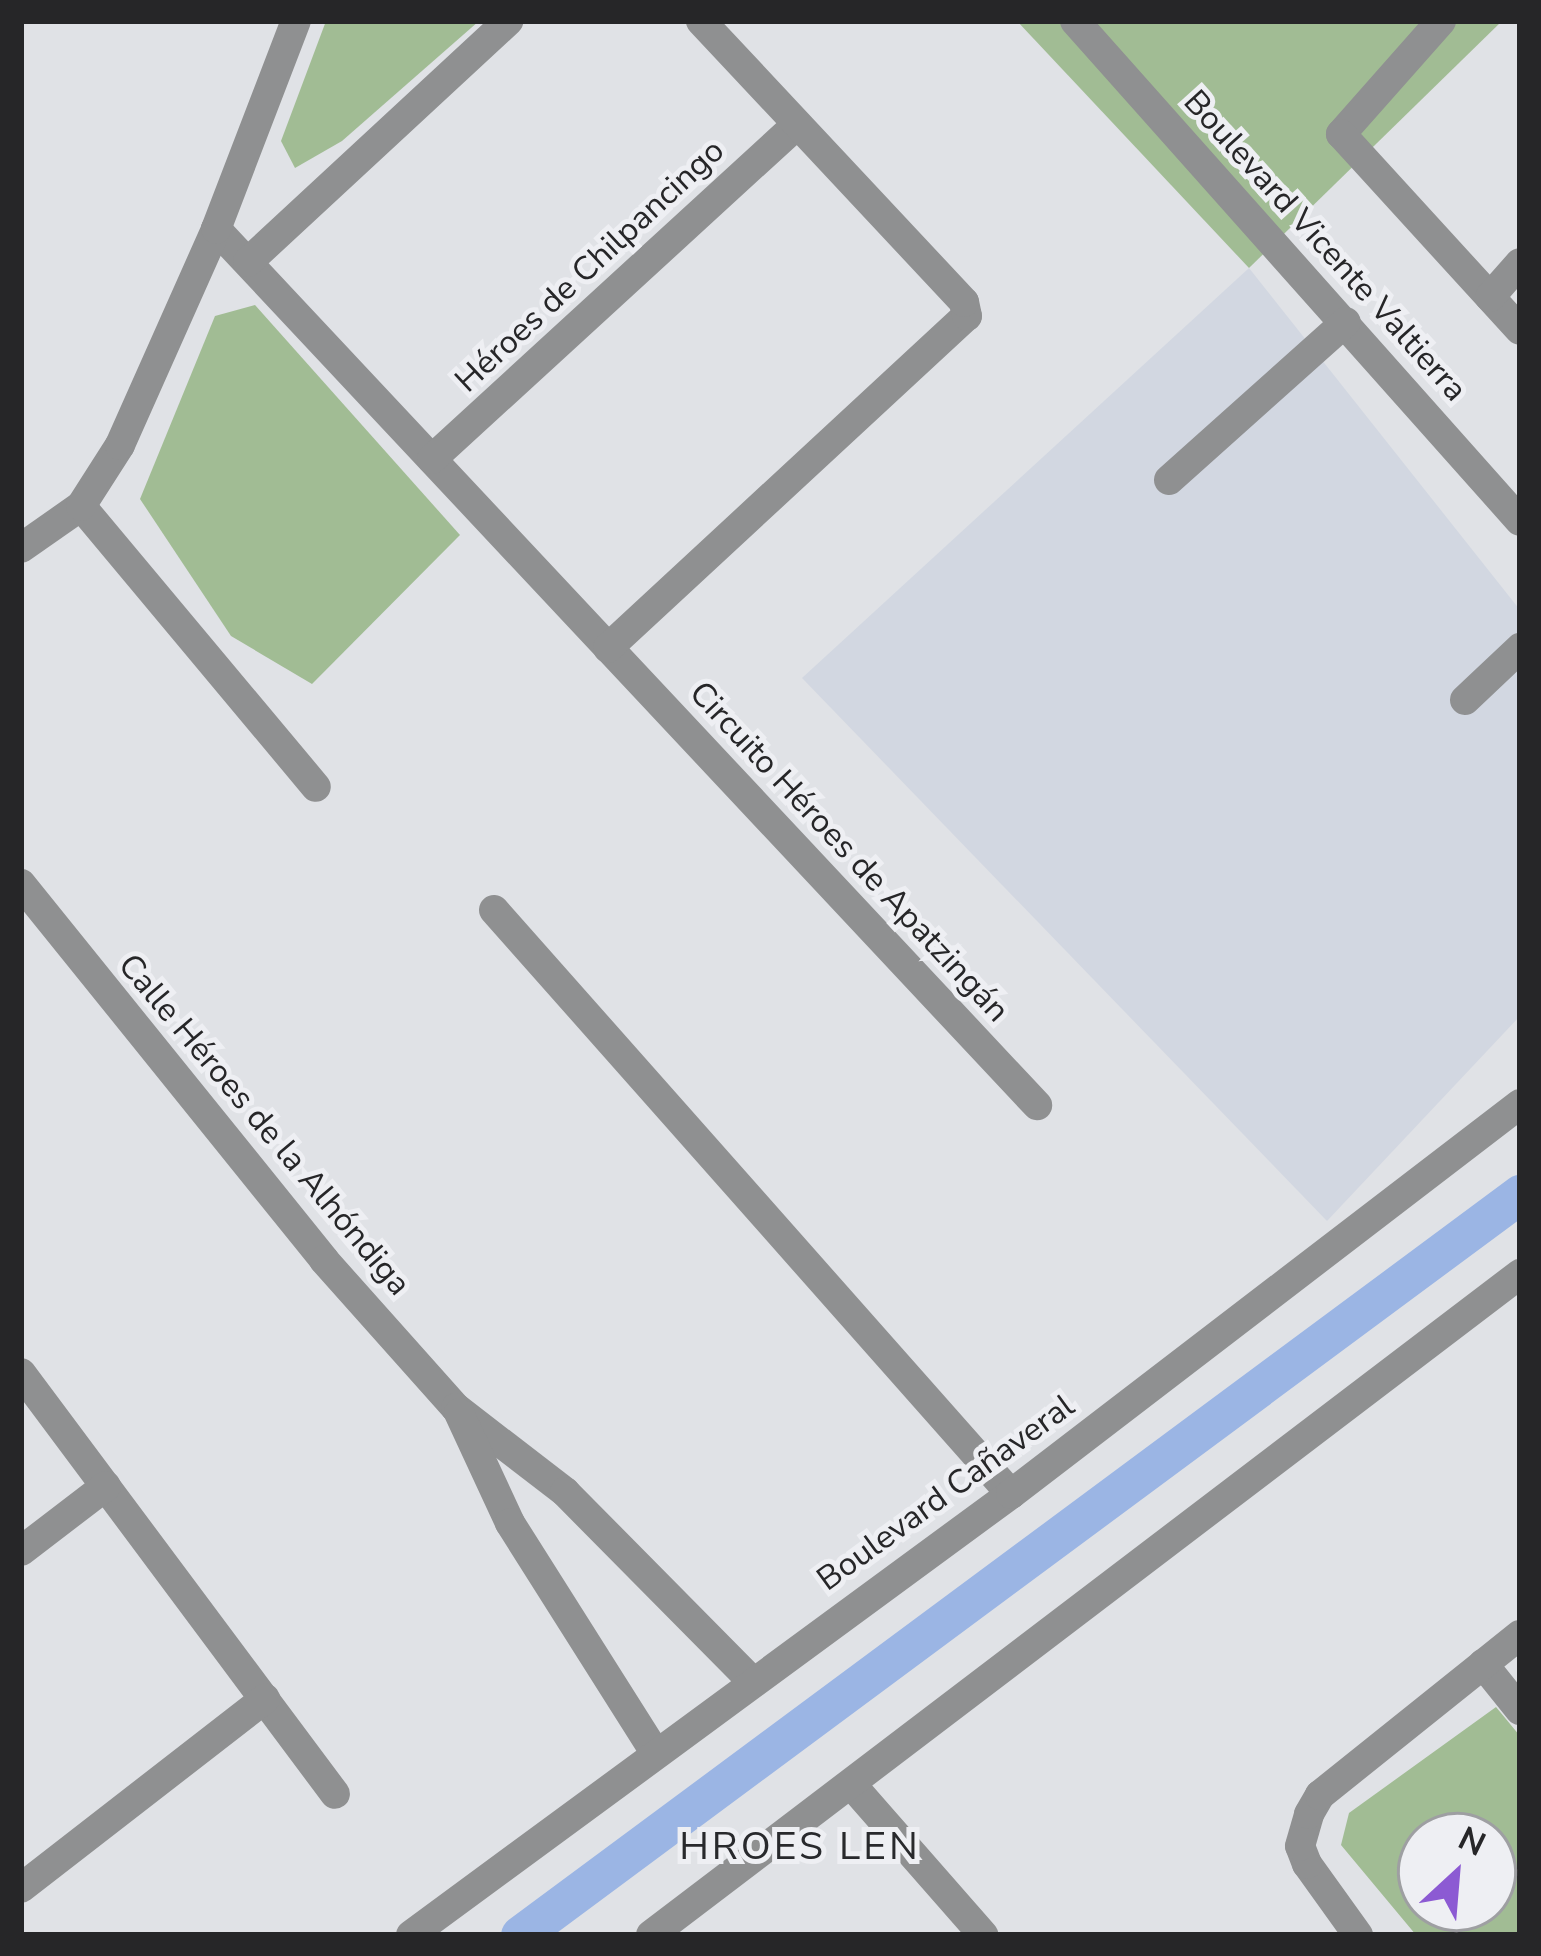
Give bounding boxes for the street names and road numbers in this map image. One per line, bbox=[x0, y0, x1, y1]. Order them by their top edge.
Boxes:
street label: Boulevard Vicente Valtierra bbox=[1175, 83, 1475, 409]
street label: Héroes de Chilpancingo bbox=[447, 131, 733, 401]
street label: Circuito Héroes de Apatzingán bbox=[681, 674, 1017, 1030]
street label: Calle Héroes de la Alhóndiga bbox=[110, 946, 418, 1304]
street label: Boulevard Cañaveral bbox=[810, 1386, 1082, 1600]

